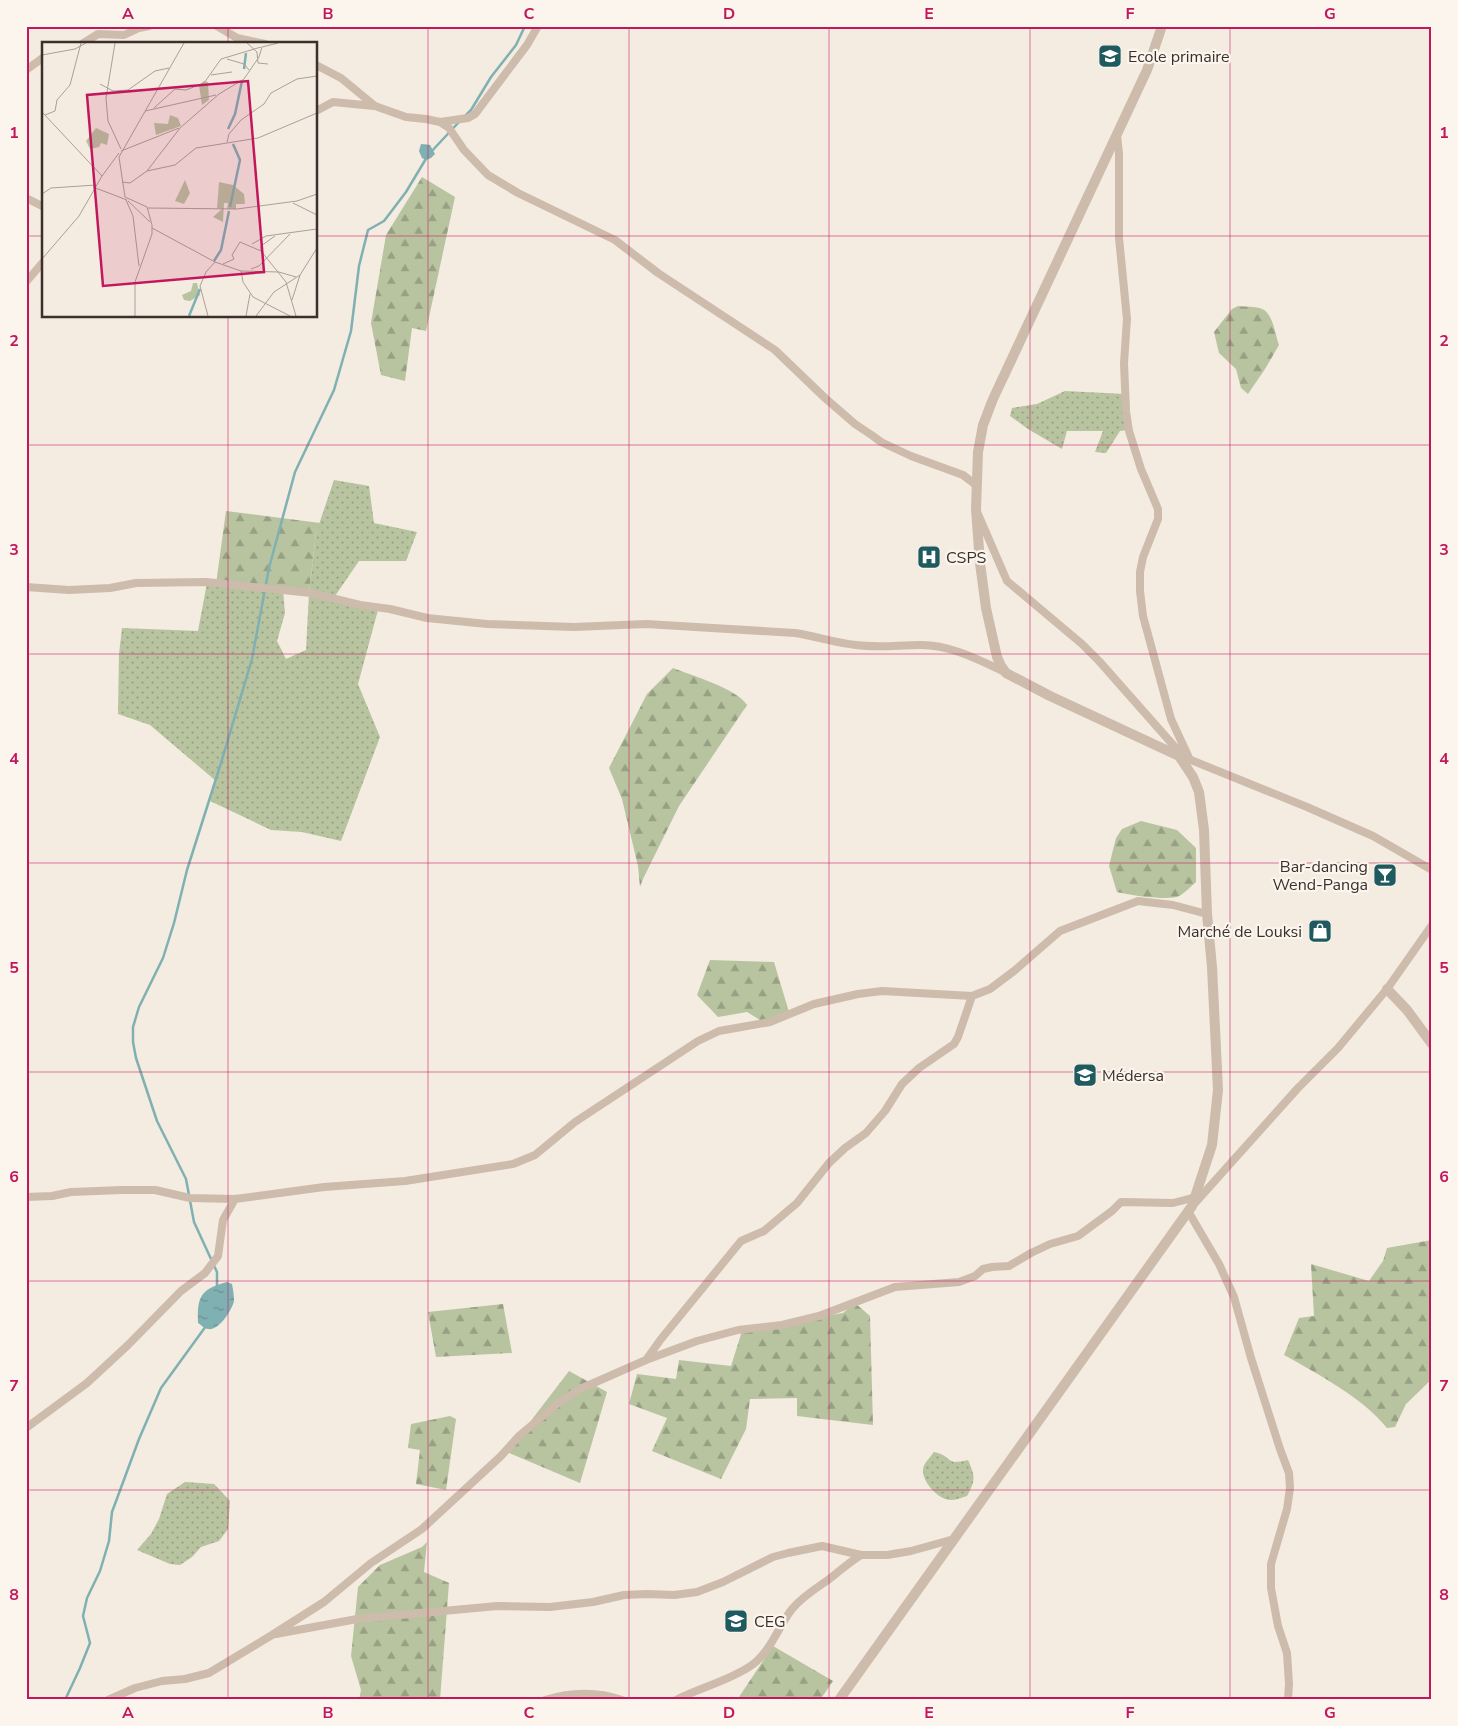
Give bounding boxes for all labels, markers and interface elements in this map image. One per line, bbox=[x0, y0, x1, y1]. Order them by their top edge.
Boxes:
text: A bbox=[122, 3, 134, 25]
text: B bbox=[322, 3, 334, 25]
text: C bbox=[524, 3, 535, 25]
text: D bbox=[723, 3, 735, 25]
text: E bbox=[924, 3, 934, 25]
text: F bbox=[1126, 3, 1135, 25]
text: G bbox=[1324, 3, 1336, 25]
inset map bbox=[42, 42, 318, 318]
school or university icon: Ecole primaire bbox=[1097, 43, 1123, 69]
place label: Ecole primaire bbox=[1128, 46, 1229, 68]
text: 1 bbox=[9, 122, 19, 144]
text: 1 bbox=[1439, 122, 1449, 144]
text: 2 bbox=[9, 330, 19, 352]
text: 2 bbox=[1439, 330, 1449, 352]
text: 3 bbox=[9, 539, 19, 561]
text: 3 bbox=[1439, 539, 1449, 561]
hospital icon: CSPS bbox=[916, 544, 942, 570]
place label: CSPS bbox=[946, 547, 987, 569]
text: 4 bbox=[9, 748, 19, 770]
text: 4 bbox=[1439, 748, 1449, 770]
place label: Bar-dancing Wend-Panga bbox=[1272, 856, 1368, 896]
bar icon: Bar-dancing Wend-Panga bbox=[1372, 862, 1398, 888]
shop icon: Marché de Louksi bbox=[1307, 918, 1333, 944]
place label: Marché de Louksi bbox=[1177, 921, 1302, 943]
text: 5 bbox=[9, 957, 19, 979]
text: 5 bbox=[1439, 957, 1449, 979]
school or university icon: Médersa bbox=[1072, 1062, 1098, 1088]
place label: Médersa bbox=[1102, 1065, 1164, 1087]
text: 6 bbox=[9, 1166, 19, 1188]
text: 6 bbox=[1439, 1166, 1449, 1188]
text: 7 bbox=[9, 1375, 19, 1397]
text: 7 bbox=[1439, 1375, 1449, 1397]
text: 8 bbox=[9, 1584, 19, 1606]
text: 8 bbox=[1439, 1584, 1449, 1606]
school or university icon: CEG bbox=[723, 1608, 749, 1634]
place label: CEG bbox=[754, 1611, 786, 1633]
text: A bbox=[122, 1702, 134, 1724]
text: B bbox=[322, 1702, 334, 1724]
text: C bbox=[524, 1702, 535, 1724]
text: D bbox=[723, 1702, 735, 1724]
text: E bbox=[924, 1702, 934, 1724]
text: F bbox=[1126, 1702, 1135, 1724]
text: G bbox=[1324, 1702, 1336, 1724]

